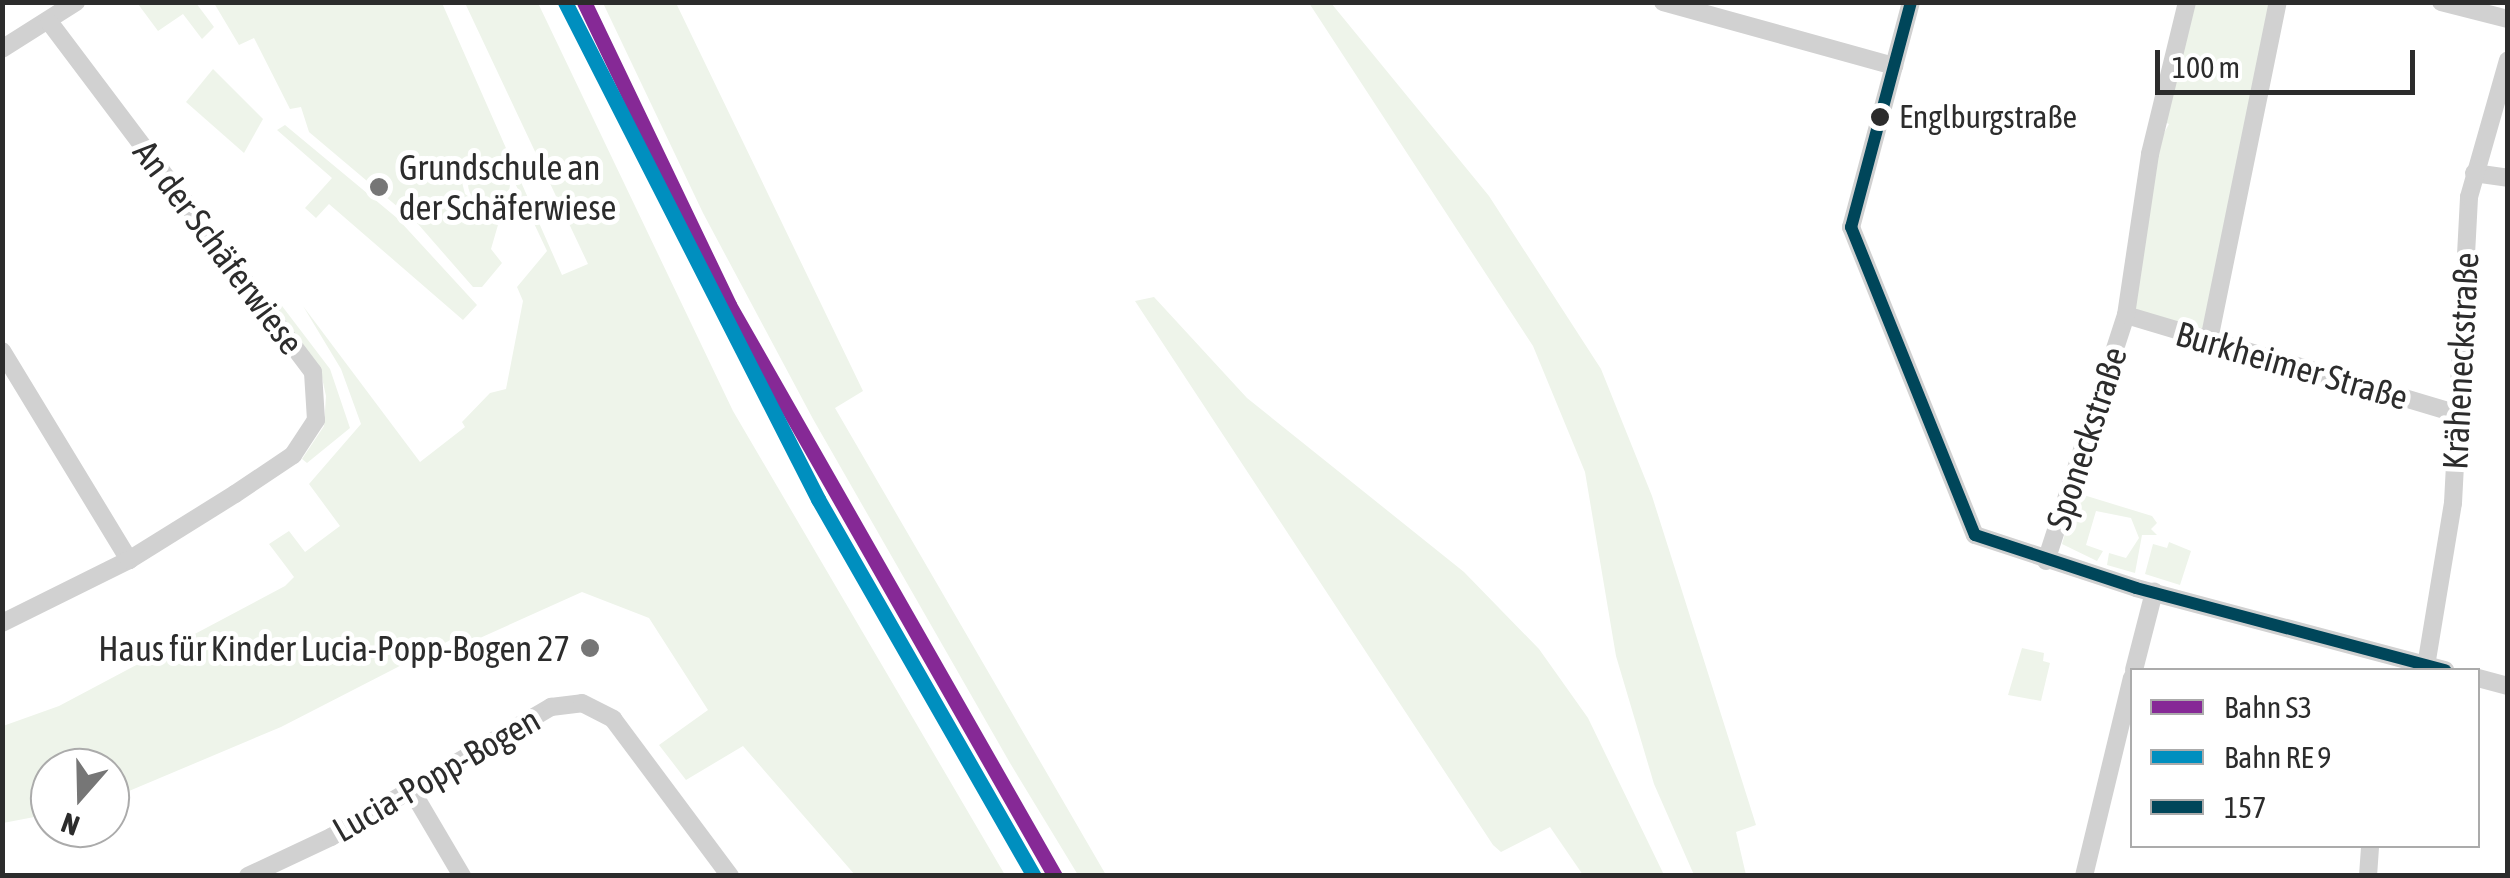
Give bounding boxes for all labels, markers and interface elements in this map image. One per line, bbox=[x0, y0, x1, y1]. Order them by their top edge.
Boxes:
scale bar bbox=[2160, 30, 2420, 92]
text: 100 m bbox=[2172, 50, 2240, 84]
place label: Englburgstraße bbox=[1899, 98, 2077, 136]
marker: Englburgstraße bbox=[1870, 107, 1890, 127]
street label: An der Schäferwiese bbox=[125, 132, 313, 362]
place label: Grundschule an der Schäferwiese bbox=[399, 146, 616, 228]
marker: Grundschule an der Schäferwiese bbox=[368, 176, 390, 198]
street label: Kräheneckstraße bbox=[2433, 251, 2487, 471]
street label: Burkheimer Straße bbox=[2171, 312, 2413, 418]
street label: Sponeckstraße bbox=[2037, 341, 2135, 535]
place label: Haus für Kinder Lucia-Popp-Bogen 27 bbox=[98, 627, 570, 669]
marker: Haus für Kinder Lucia-Popp-Bogen 27 bbox=[579, 637, 601, 659]
legend bbox=[2130, 668, 2480, 848]
text: Bahn S3 bbox=[2224, 690, 2312, 724]
street label: Lucia-Popp-Bogen bbox=[325, 698, 547, 850]
text: Bahn RE 9 bbox=[2224, 740, 2331, 774]
north arrow bbox=[30, 748, 130, 848]
text: 157 bbox=[2224, 790, 2266, 824]
text: N bbox=[57, 806, 84, 842]

